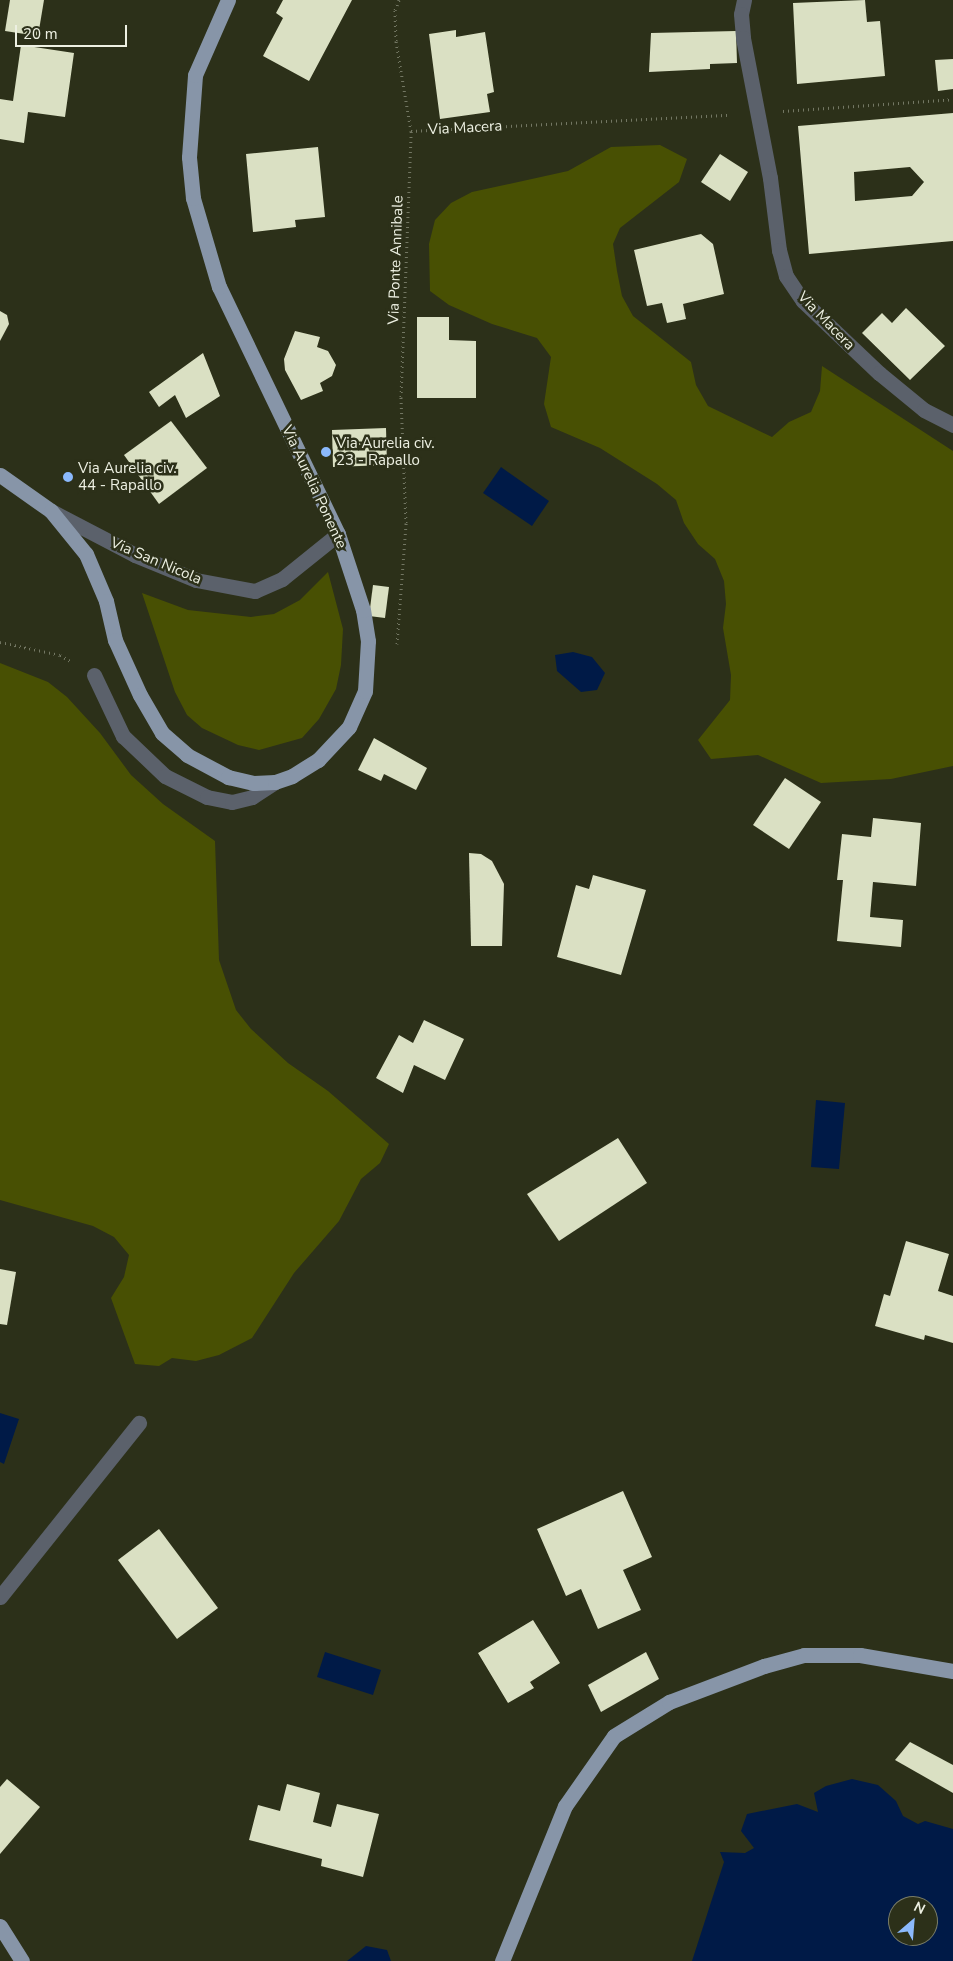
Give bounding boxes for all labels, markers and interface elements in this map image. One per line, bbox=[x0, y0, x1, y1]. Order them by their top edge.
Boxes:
scale bar bbox=[18, 15, 130, 47]
text: 20 m bbox=[23, 24, 58, 44]
street label: Via Macera bbox=[427, 117, 503, 139]
street label: Via Ponte Annibale bbox=[385, 195, 407, 325]
street label: Via Macera bbox=[794, 288, 858, 354]
street label: Via Aurelia Ponente bbox=[278, 423, 350, 551]
place label: Via Aurelia civ. 23 - Rapallo bbox=[336, 434, 435, 469]
marker: Via Aurelia civ. 23 - Rapallo bbox=[320, 446, 332, 458]
place label: Via Aurelia civ. 44 - Rapallo bbox=[78, 459, 177, 494]
marker: Via Aurelia civ. 44 - Rapallo bbox=[62, 471, 74, 483]
street label: Via San Nicola bbox=[108, 534, 204, 588]
north arrow bbox=[888, 1896, 938, 1946]
text: N bbox=[911, 1897, 929, 1919]

